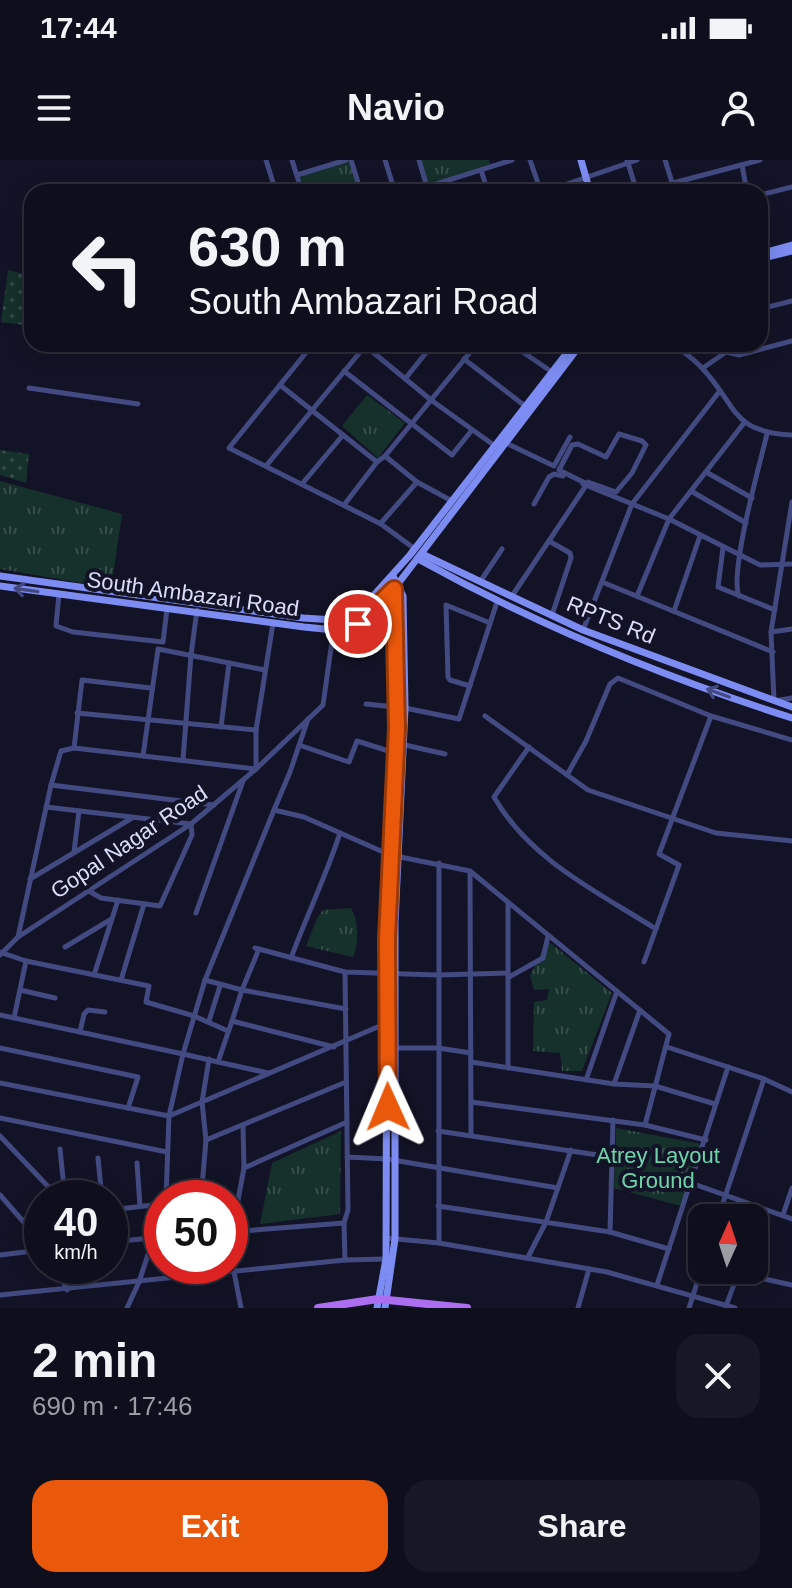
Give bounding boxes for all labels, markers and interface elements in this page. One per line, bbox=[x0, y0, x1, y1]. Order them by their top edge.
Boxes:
text: 17:44 bbox=[40, 11, 117, 44]
icon: menu bbox=[32, 86, 76, 130]
icon: person bbox=[716, 86, 760, 130]
text: Navio bbox=[347, 87, 445, 128]
text: 630 m bbox=[188, 215, 347, 278]
icon: left bbox=[56, 216, 160, 320]
text: South Ambazari Road bbox=[188, 281, 538, 322]
street label: South Ambazari Road bbox=[85, 567, 301, 621]
one-way arrow bbox=[14, 582, 39, 597]
pin bbox=[324, 590, 392, 658]
street label: RPTS Rd bbox=[563, 591, 659, 649]
icon: arrive bbox=[336, 602, 380, 646]
one-way arrow bbox=[706, 685, 731, 699]
street label: Gopal Nagar Road bbox=[46, 780, 212, 904]
position arrow bbox=[346, 1065, 430, 1149]
park label: Atrey Layout Ground bbox=[596, 1143, 720, 1193]
speed limit sign: 50 bbox=[144, 1180, 248, 1284]
text: 40 bbox=[54, 1200, 98, 1244]
north arrow bbox=[688, 1204, 768, 1284]
map controls bbox=[688, 1204, 768, 1284]
text: km/h bbox=[54, 1241, 98, 1263]
text: 2 min bbox=[32, 1334, 157, 1387]
button: close bbox=[676, 1334, 760, 1418]
text: 690 m · 17:46 bbox=[32, 1391, 192, 1421]
button: Exit bbox=[32, 1480, 388, 1572]
button: Share bbox=[404, 1480, 760, 1572]

